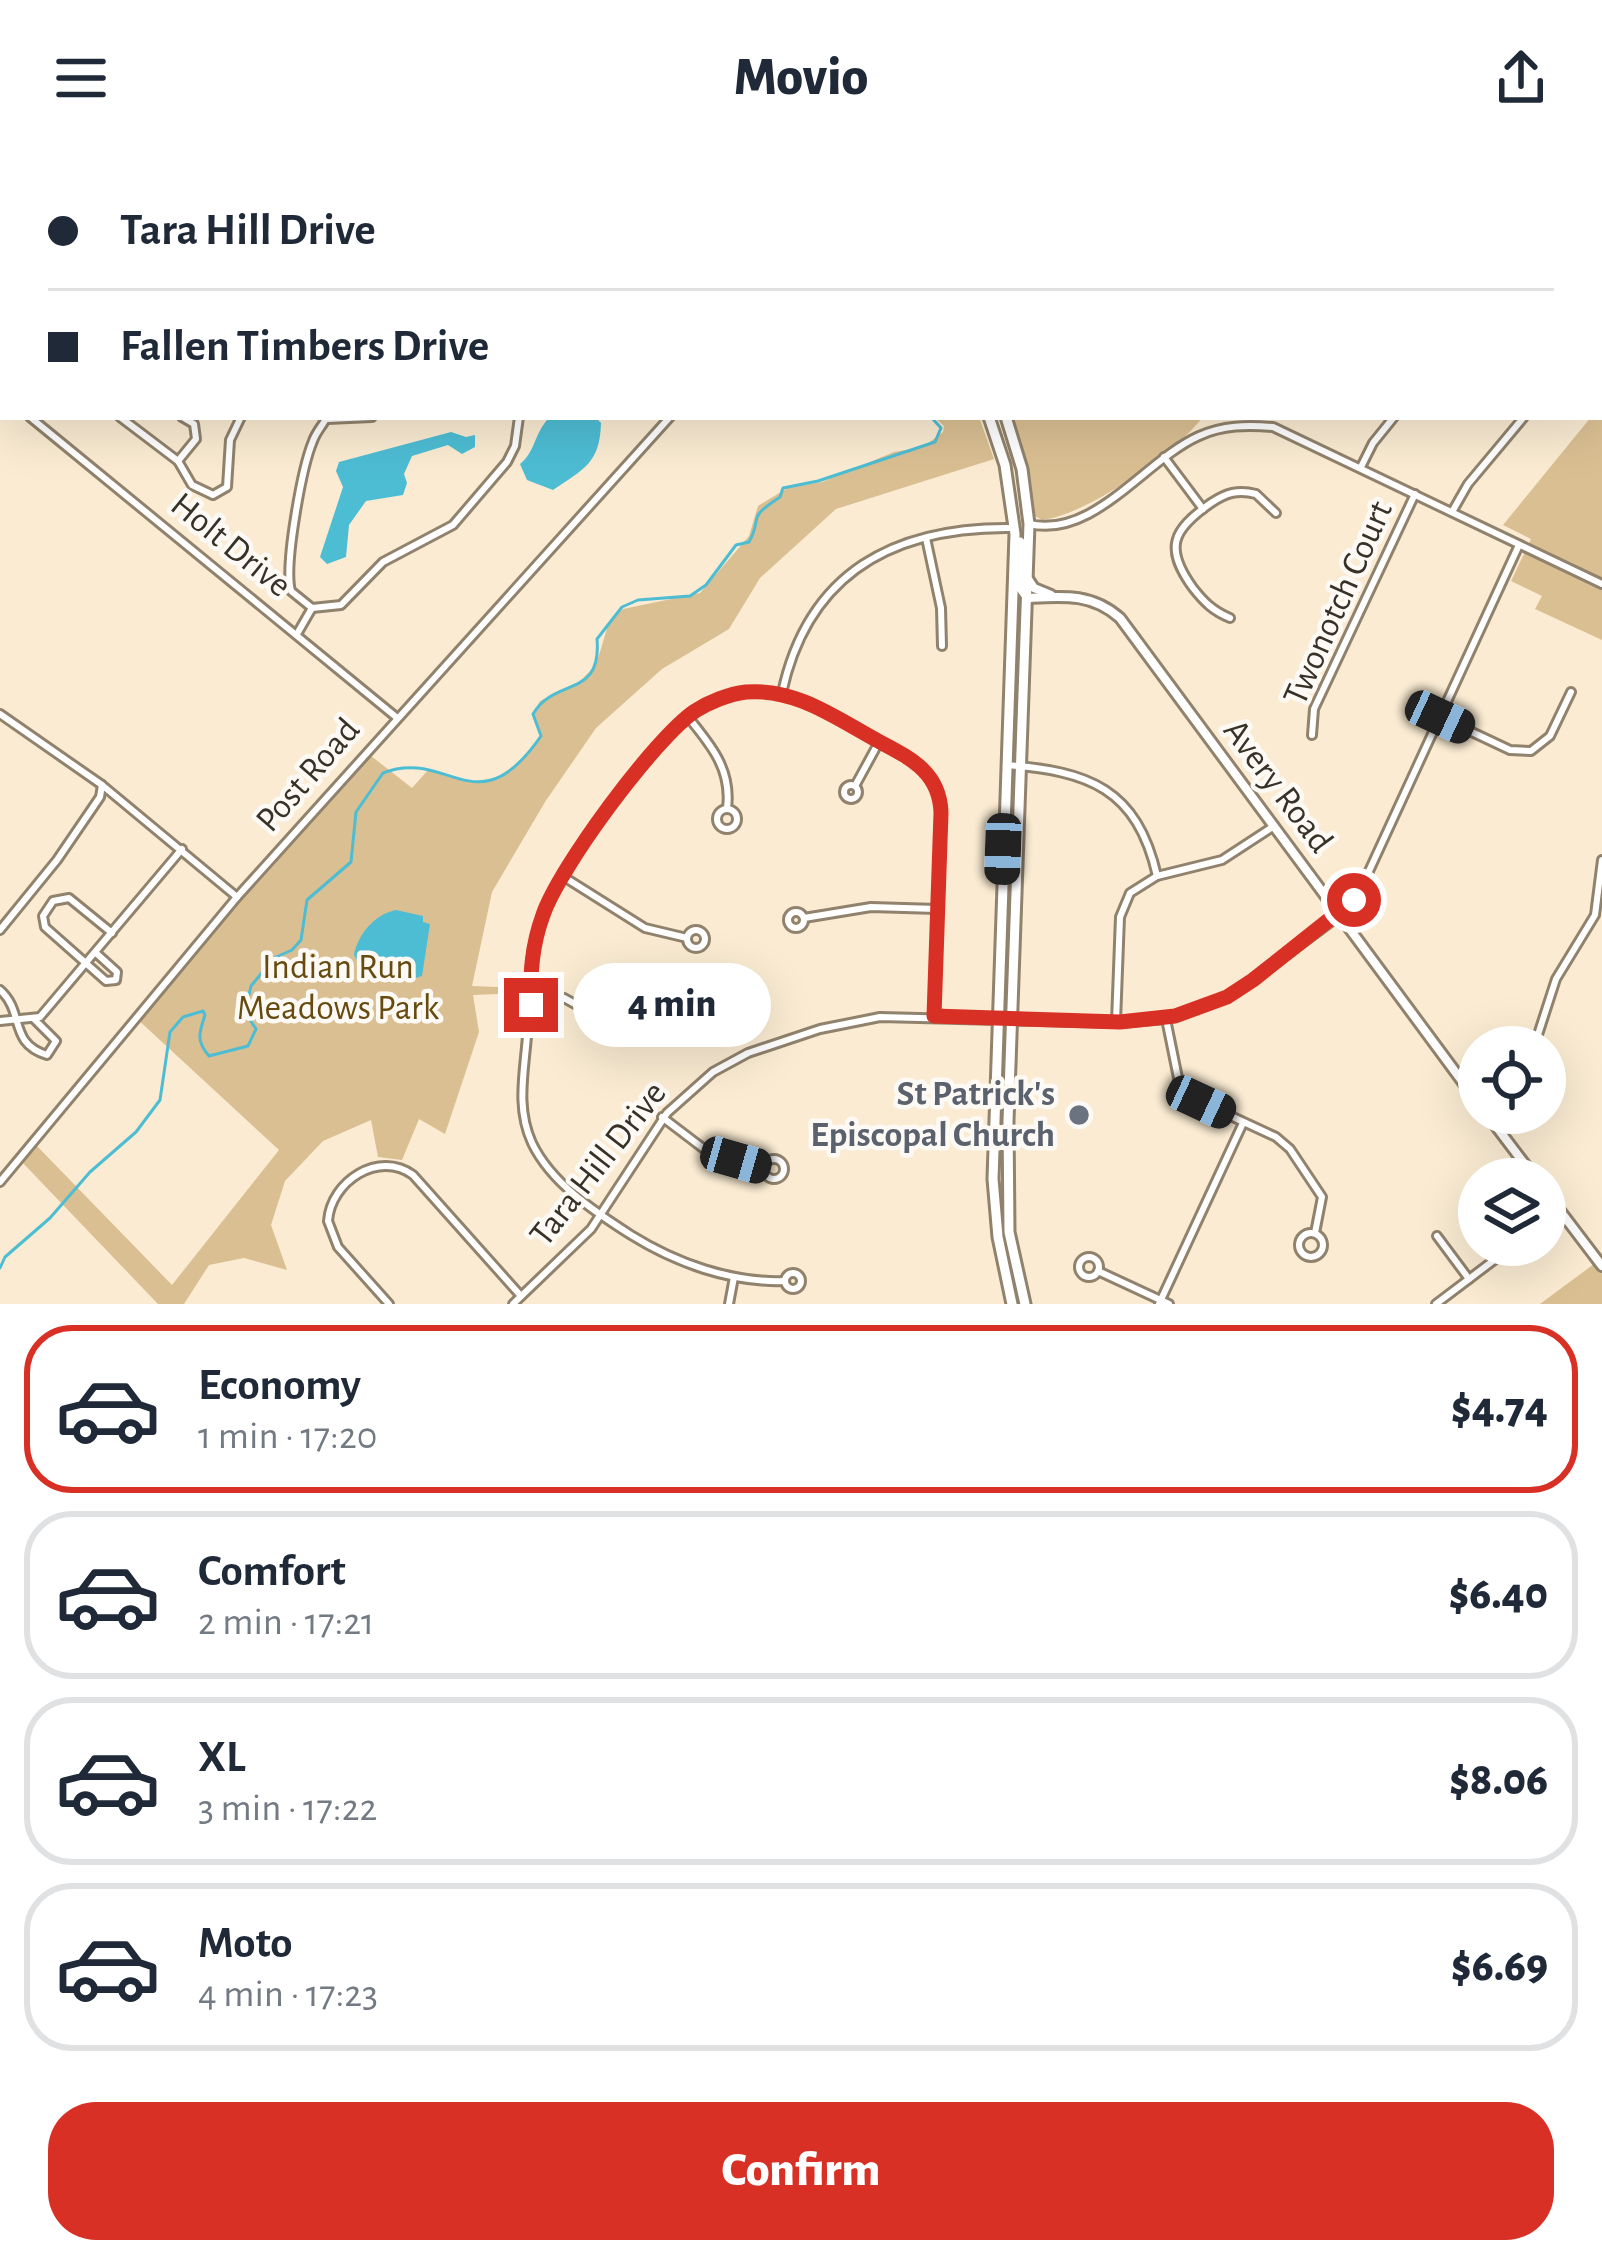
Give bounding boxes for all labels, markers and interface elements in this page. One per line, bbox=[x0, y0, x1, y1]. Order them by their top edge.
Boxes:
icon: menu bbox=[48, 45, 114, 111]
icon: share bbox=[1488, 45, 1554, 111]
text: Movio bbox=[734, 51, 868, 105]
text: Tara Hill Drive bbox=[120, 208, 376, 253]
text: Fallen Timbers Drive bbox=[120, 324, 489, 369]
street label: Holt Drive bbox=[164, 486, 298, 604]
street label: Twonotch Court bbox=[1277, 495, 1399, 710]
car bbox=[1400, 685, 1480, 749]
street label: Post Road bbox=[249, 711, 367, 839]
street label: Avery Road bbox=[1217, 713, 1339, 859]
car bbox=[984, 812, 1022, 886]
route start bbox=[1327, 873, 1381, 927]
park label: Indian Run Meadows Park bbox=[237, 949, 440, 1026]
callout: 4 min bbox=[573, 963, 771, 1047]
route end bbox=[504, 978, 558, 1032]
text: 4 min bbox=[628, 985, 716, 1024]
map controls bbox=[1458, 1026, 1566, 1266]
button: locate bbox=[1458, 1026, 1566, 1134]
car bbox=[1161, 1070, 1241, 1134]
street label: Tara Hill Drive bbox=[523, 1075, 673, 1253]
place label: St Patrick's Episcopal Church bbox=[810, 1076, 1055, 1153]
marker: St Patrick's Episcopal Church bbox=[1066, 1102, 1092, 1128]
car bbox=[696, 1133, 776, 1187]
button: layers bbox=[1458, 1158, 1566, 1266]
icon: car bbox=[54, 1355, 162, 1463]
text: Economy bbox=[198, 1363, 361, 1408]
text: $4.74 bbox=[1451, 1386, 1548, 1431]
text: 1 min · 17:20 bbox=[198, 1417, 377, 1456]
icon: car bbox=[54, 1541, 162, 1649]
text: Comfort bbox=[198, 1549, 346, 1594]
text: $6.40 bbox=[1449, 1572, 1548, 1617]
text: 2 min · 17:21 bbox=[198, 1603, 375, 1642]
icon: car bbox=[54, 1727, 162, 1835]
text: XL bbox=[198, 1735, 246, 1780]
text: $8.06 bbox=[1449, 1758, 1548, 1803]
text: 3 min · 17:22 bbox=[198, 1789, 377, 1828]
icon: car bbox=[54, 1913, 162, 2021]
text: Moto bbox=[198, 1921, 293, 1966]
text: $6.69 bbox=[1451, 1944, 1548, 1989]
text: 4 min · 17:23 bbox=[198, 1975, 378, 2014]
button: Confirm bbox=[48, 2102, 1554, 2240]

